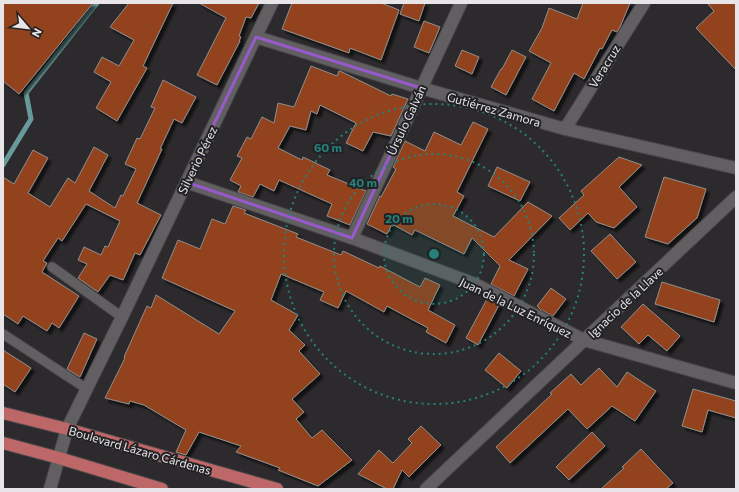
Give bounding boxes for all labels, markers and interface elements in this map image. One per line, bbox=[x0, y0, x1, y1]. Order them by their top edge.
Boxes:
north arrow bbox=[8, 8, 48, 48]
text: N bbox=[30, 26, 45, 40]
street label: Veracruz bbox=[585, 42, 623, 90]
street label: Úrsulo Galván bbox=[384, 83, 428, 157]
street label: Gutiérrez Zamora bbox=[446, 89, 542, 129]
street label: Silverio Pérez bbox=[175, 124, 219, 196]
text: 60 m bbox=[314, 140, 342, 154]
text: 40 m bbox=[349, 175, 377, 189]
text: 20 m bbox=[385, 211, 413, 225]
centre of rings bbox=[427, 247, 441, 261]
street label: Ignacio de la Llave bbox=[585, 264, 665, 340]
street label: Juan de la Luz Enríquez bbox=[457, 274, 574, 341]
street label: Boulevard Lázaro Cárdenas bbox=[67, 423, 213, 477]

